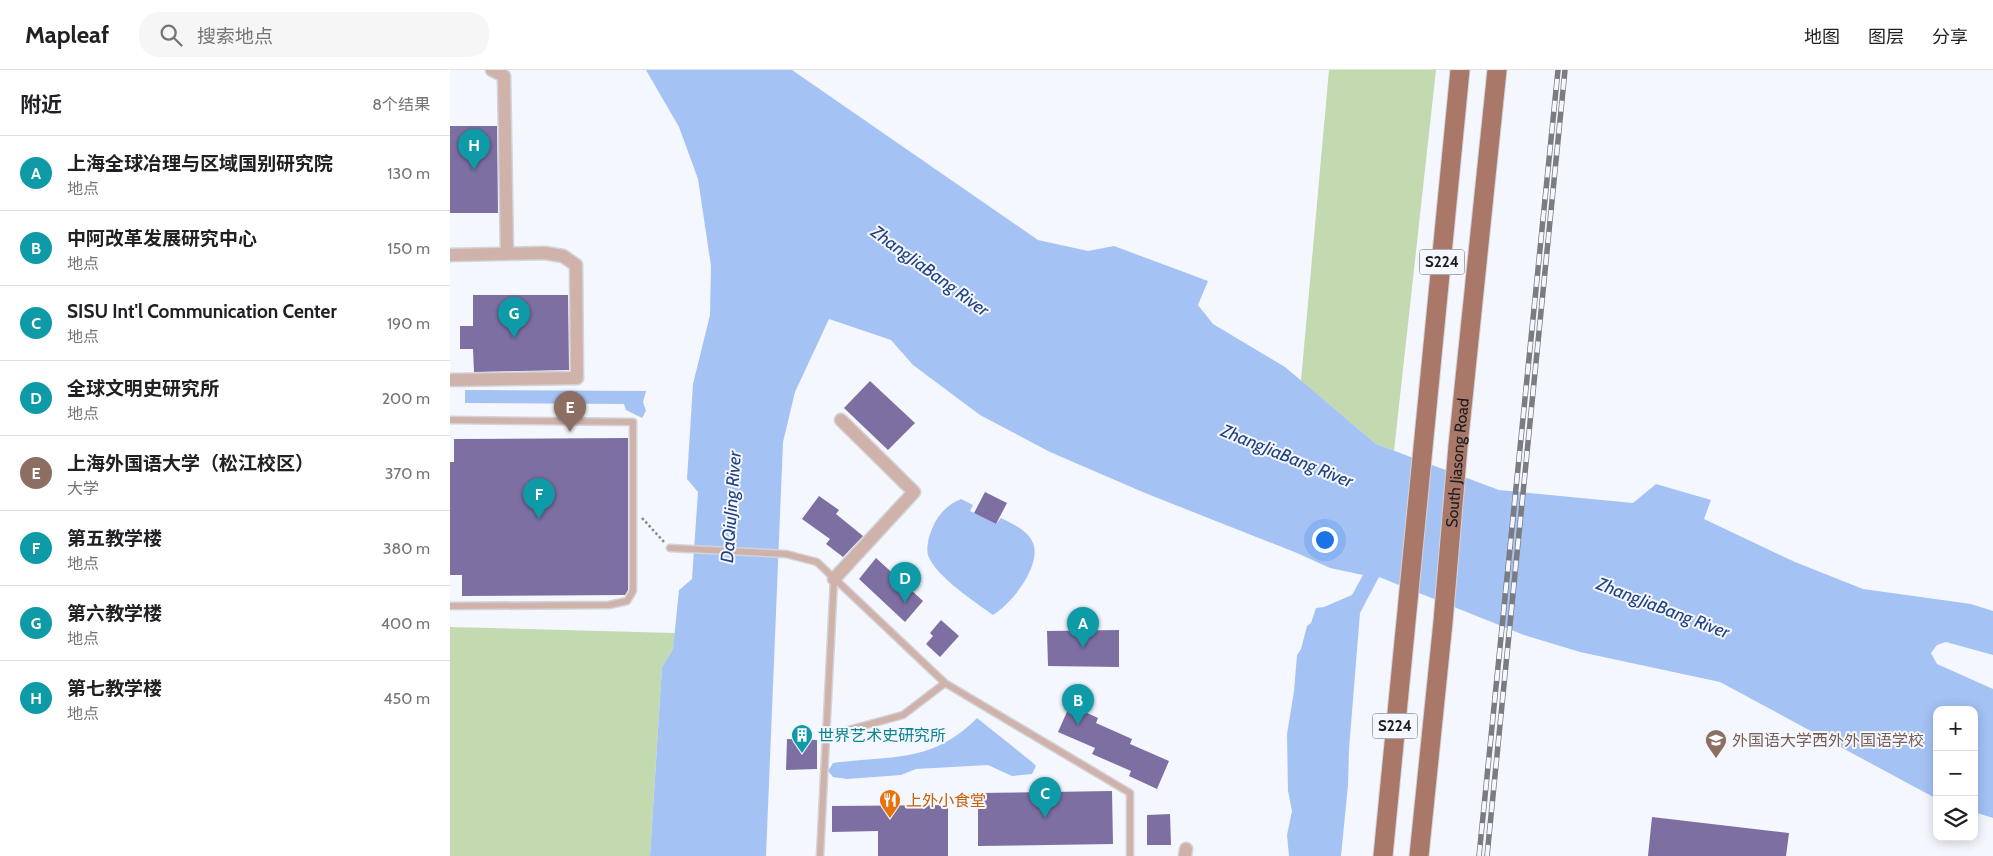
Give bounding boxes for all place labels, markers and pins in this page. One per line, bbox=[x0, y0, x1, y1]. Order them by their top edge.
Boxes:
pin: H bbox=[458, 129, 490, 170]
pin: G bbox=[498, 297, 530, 338]
pin: E bbox=[554, 391, 586, 432]
pin: F bbox=[523, 478, 555, 519]
pin: D bbox=[889, 562, 921, 603]
pin: A bbox=[1067, 607, 1099, 648]
pin: B bbox=[1062, 684, 1094, 725]
building icon: 世界艺术史研究所 bbox=[790, 723, 814, 754]
place label: 世界艺术史研究所 bbox=[818, 726, 946, 745]
school or university icon: 外国语大学西外外国语学校 bbox=[1704, 728, 1728, 759]
place label: 外国语大学西外外国语学校 bbox=[1732, 731, 1924, 750]
pin: C bbox=[1029, 777, 1061, 818]
restaurant icon: 上外小食堂 bbox=[878, 788, 902, 819]
place label: 上外小食堂 bbox=[906, 791, 986, 810]

